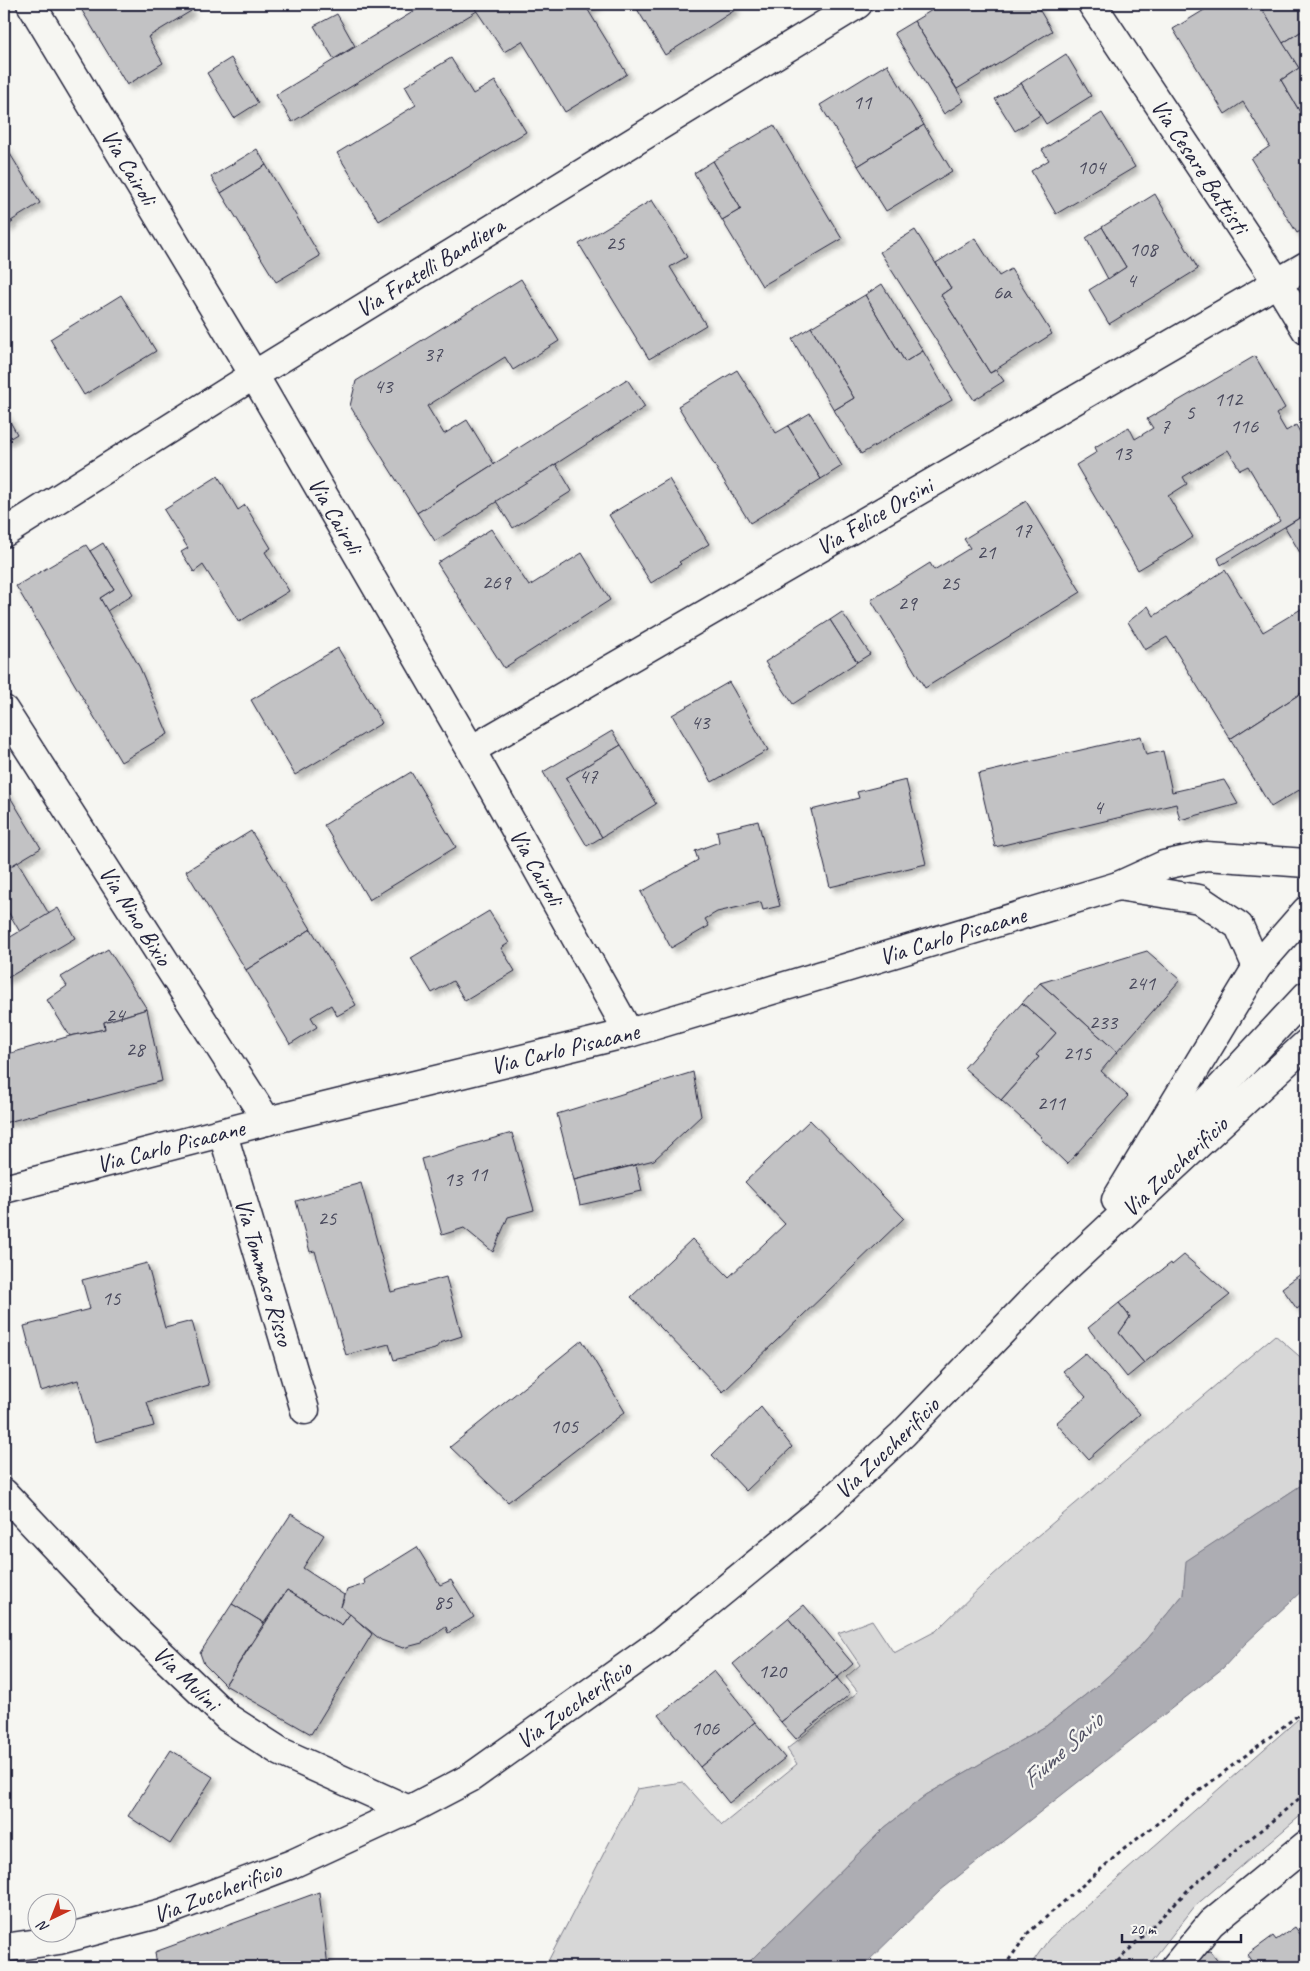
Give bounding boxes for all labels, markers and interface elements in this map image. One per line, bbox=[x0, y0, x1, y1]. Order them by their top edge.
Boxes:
house number: 11 bbox=[853, 89, 873, 115]
street label: Via Cesare Battisti bbox=[1144, 93, 1257, 241]
street label: Via Cairoli bbox=[95, 123, 165, 213]
house number: 104 bbox=[1077, 154, 1108, 180]
street label: Via Fratelli Bandiera bbox=[350, 209, 511, 324]
house number: 25 bbox=[606, 230, 626, 256]
house number: 108 bbox=[1129, 236, 1160, 262]
house number: 4 bbox=[1126, 267, 1138, 293]
house number: 6a bbox=[993, 279, 1013, 305]
house number: 37 bbox=[424, 341, 444, 367]
house number: 43 bbox=[374, 373, 394, 399]
house number: 112 bbox=[1214, 386, 1244, 412]
house number: 5 bbox=[1185, 399, 1196, 425]
house number: 7 bbox=[1160, 413, 1171, 439]
house number: 116 bbox=[1230, 413, 1259, 439]
house number: 13 bbox=[1113, 440, 1133, 466]
street label: Via Felice Orsini bbox=[810, 470, 940, 562]
street label: Via Cairoli bbox=[301, 472, 371, 562]
house number: 17 bbox=[1013, 517, 1033, 543]
house number: 21 bbox=[977, 539, 997, 565]
house number: 269 bbox=[482, 569, 512, 595]
house number: 25 bbox=[941, 570, 961, 596]
house number: 29 bbox=[898, 590, 918, 616]
house number: 43 bbox=[691, 709, 711, 735]
house number: 47 bbox=[579, 763, 599, 789]
house number: 4 bbox=[1093, 794, 1105, 820]
street label: Via Cairoli bbox=[503, 823, 571, 914]
street label: Via Nino Bixio bbox=[92, 860, 179, 972]
street label: Via Carlo Pisacane bbox=[876, 899, 1032, 972]
house number: 241 bbox=[1127, 970, 1157, 996]
house number: 24 bbox=[106, 1002, 127, 1028]
house number: 233 bbox=[1089, 1009, 1119, 1035]
street label: Via Carlo Pisacane bbox=[487, 1015, 645, 1081]
house number: 28 bbox=[126, 1036, 147, 1062]
house number: 215 bbox=[1063, 1040, 1093, 1066]
house number: 211 bbox=[1037, 1090, 1067, 1116]
street label: Via Zuccherificio bbox=[1115, 1109, 1235, 1223]
street label: Via Carlo Pisacane bbox=[93, 1112, 250, 1179]
house number: 11 bbox=[469, 1161, 489, 1187]
house number: 13 bbox=[444, 1166, 464, 1192]
street label: Via Tommaso Risso bbox=[228, 1195, 301, 1351]
house number: 25 bbox=[318, 1205, 338, 1231]
house number: 15 bbox=[102, 1285, 122, 1311]
street label: Via Zuccherificio bbox=[828, 1390, 947, 1505]
house number: 105 bbox=[550, 1413, 580, 1439]
house number: 85 bbox=[434, 1589, 454, 1615]
street label: Via Mulini bbox=[147, 1639, 228, 1719]
street label: Via Zuccherificio bbox=[510, 1652, 638, 1755]
house number: 120 bbox=[758, 1658, 788, 1684]
water label: Fiume Savio bbox=[1015, 1703, 1112, 1795]
house number: 106 bbox=[691, 1715, 720, 1741]
street label: Via Zuccherificio bbox=[150, 1854, 287, 1930]
north arrow bbox=[28, 1894, 78, 1944]
scale bar bbox=[1122, 1911, 1241, 1943]
text: N bbox=[33, 1916, 52, 1936]
text: 20 m bbox=[1130, 1920, 1157, 1939]

